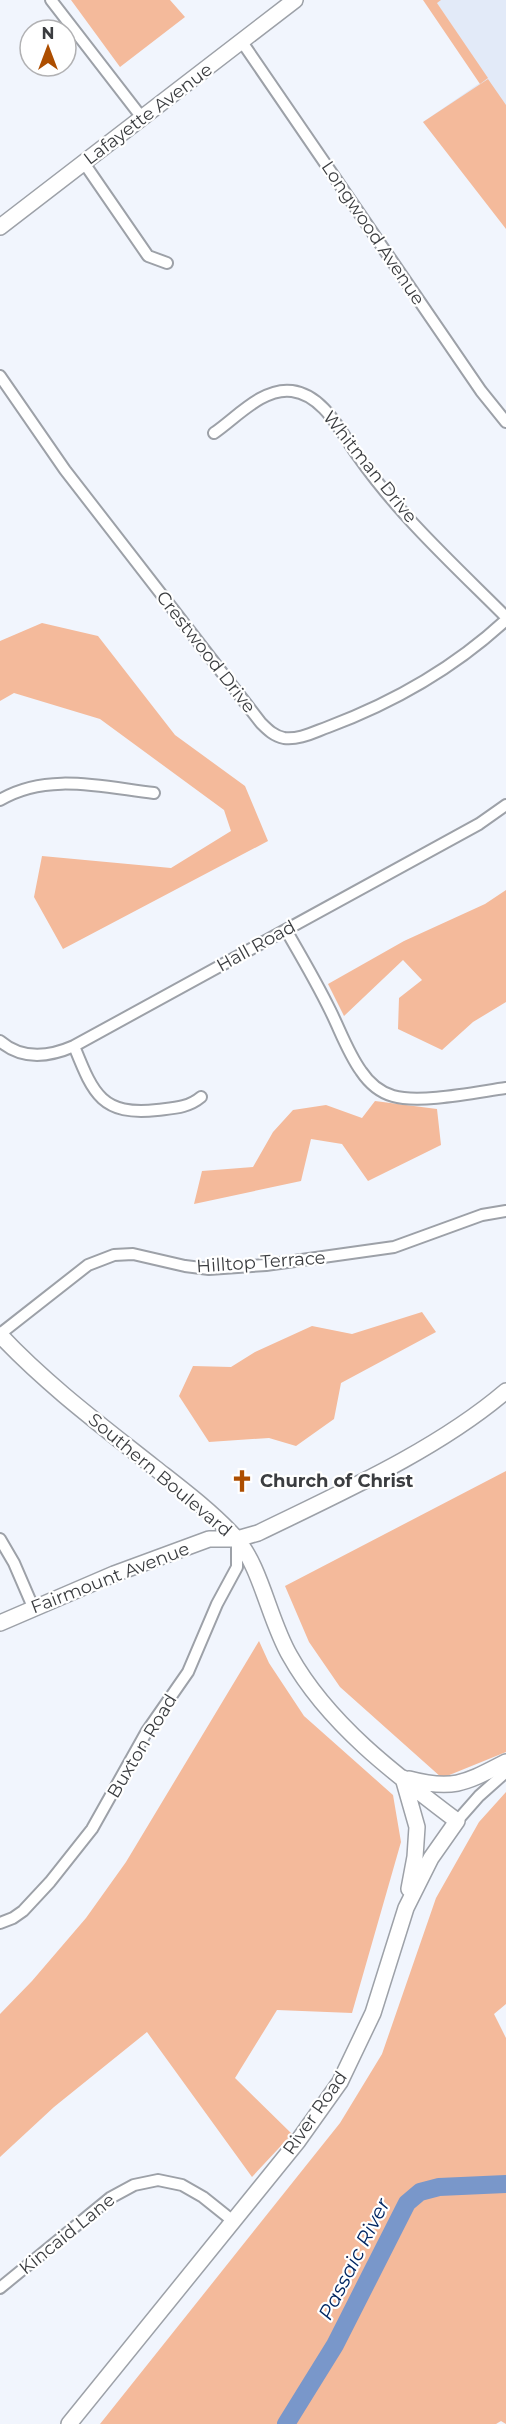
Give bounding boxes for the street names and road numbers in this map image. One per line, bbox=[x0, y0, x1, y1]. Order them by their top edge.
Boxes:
street label: Lafayette Avenue bbox=[79, 58, 217, 170]
street label: Longwood Avenue bbox=[317, 157, 429, 309]
street label: Whitman Drive bbox=[318, 407, 422, 527]
street label: Crestwood Drive bbox=[152, 587, 261, 717]
street label: Hall Road bbox=[213, 915, 299, 977]
street label: Hilltop Terrace bbox=[196, 1247, 326, 1277]
street label: Southern Boulevard bbox=[84, 1409, 236, 1541]
street label: Fairmount Avenue bbox=[28, 1538, 193, 1618]
street label: Buxton Road bbox=[102, 1690, 182, 1802]
street label: River Road bbox=[278, 2067, 352, 2159]
street label: Kincaid Lane bbox=[15, 2189, 119, 2279]

